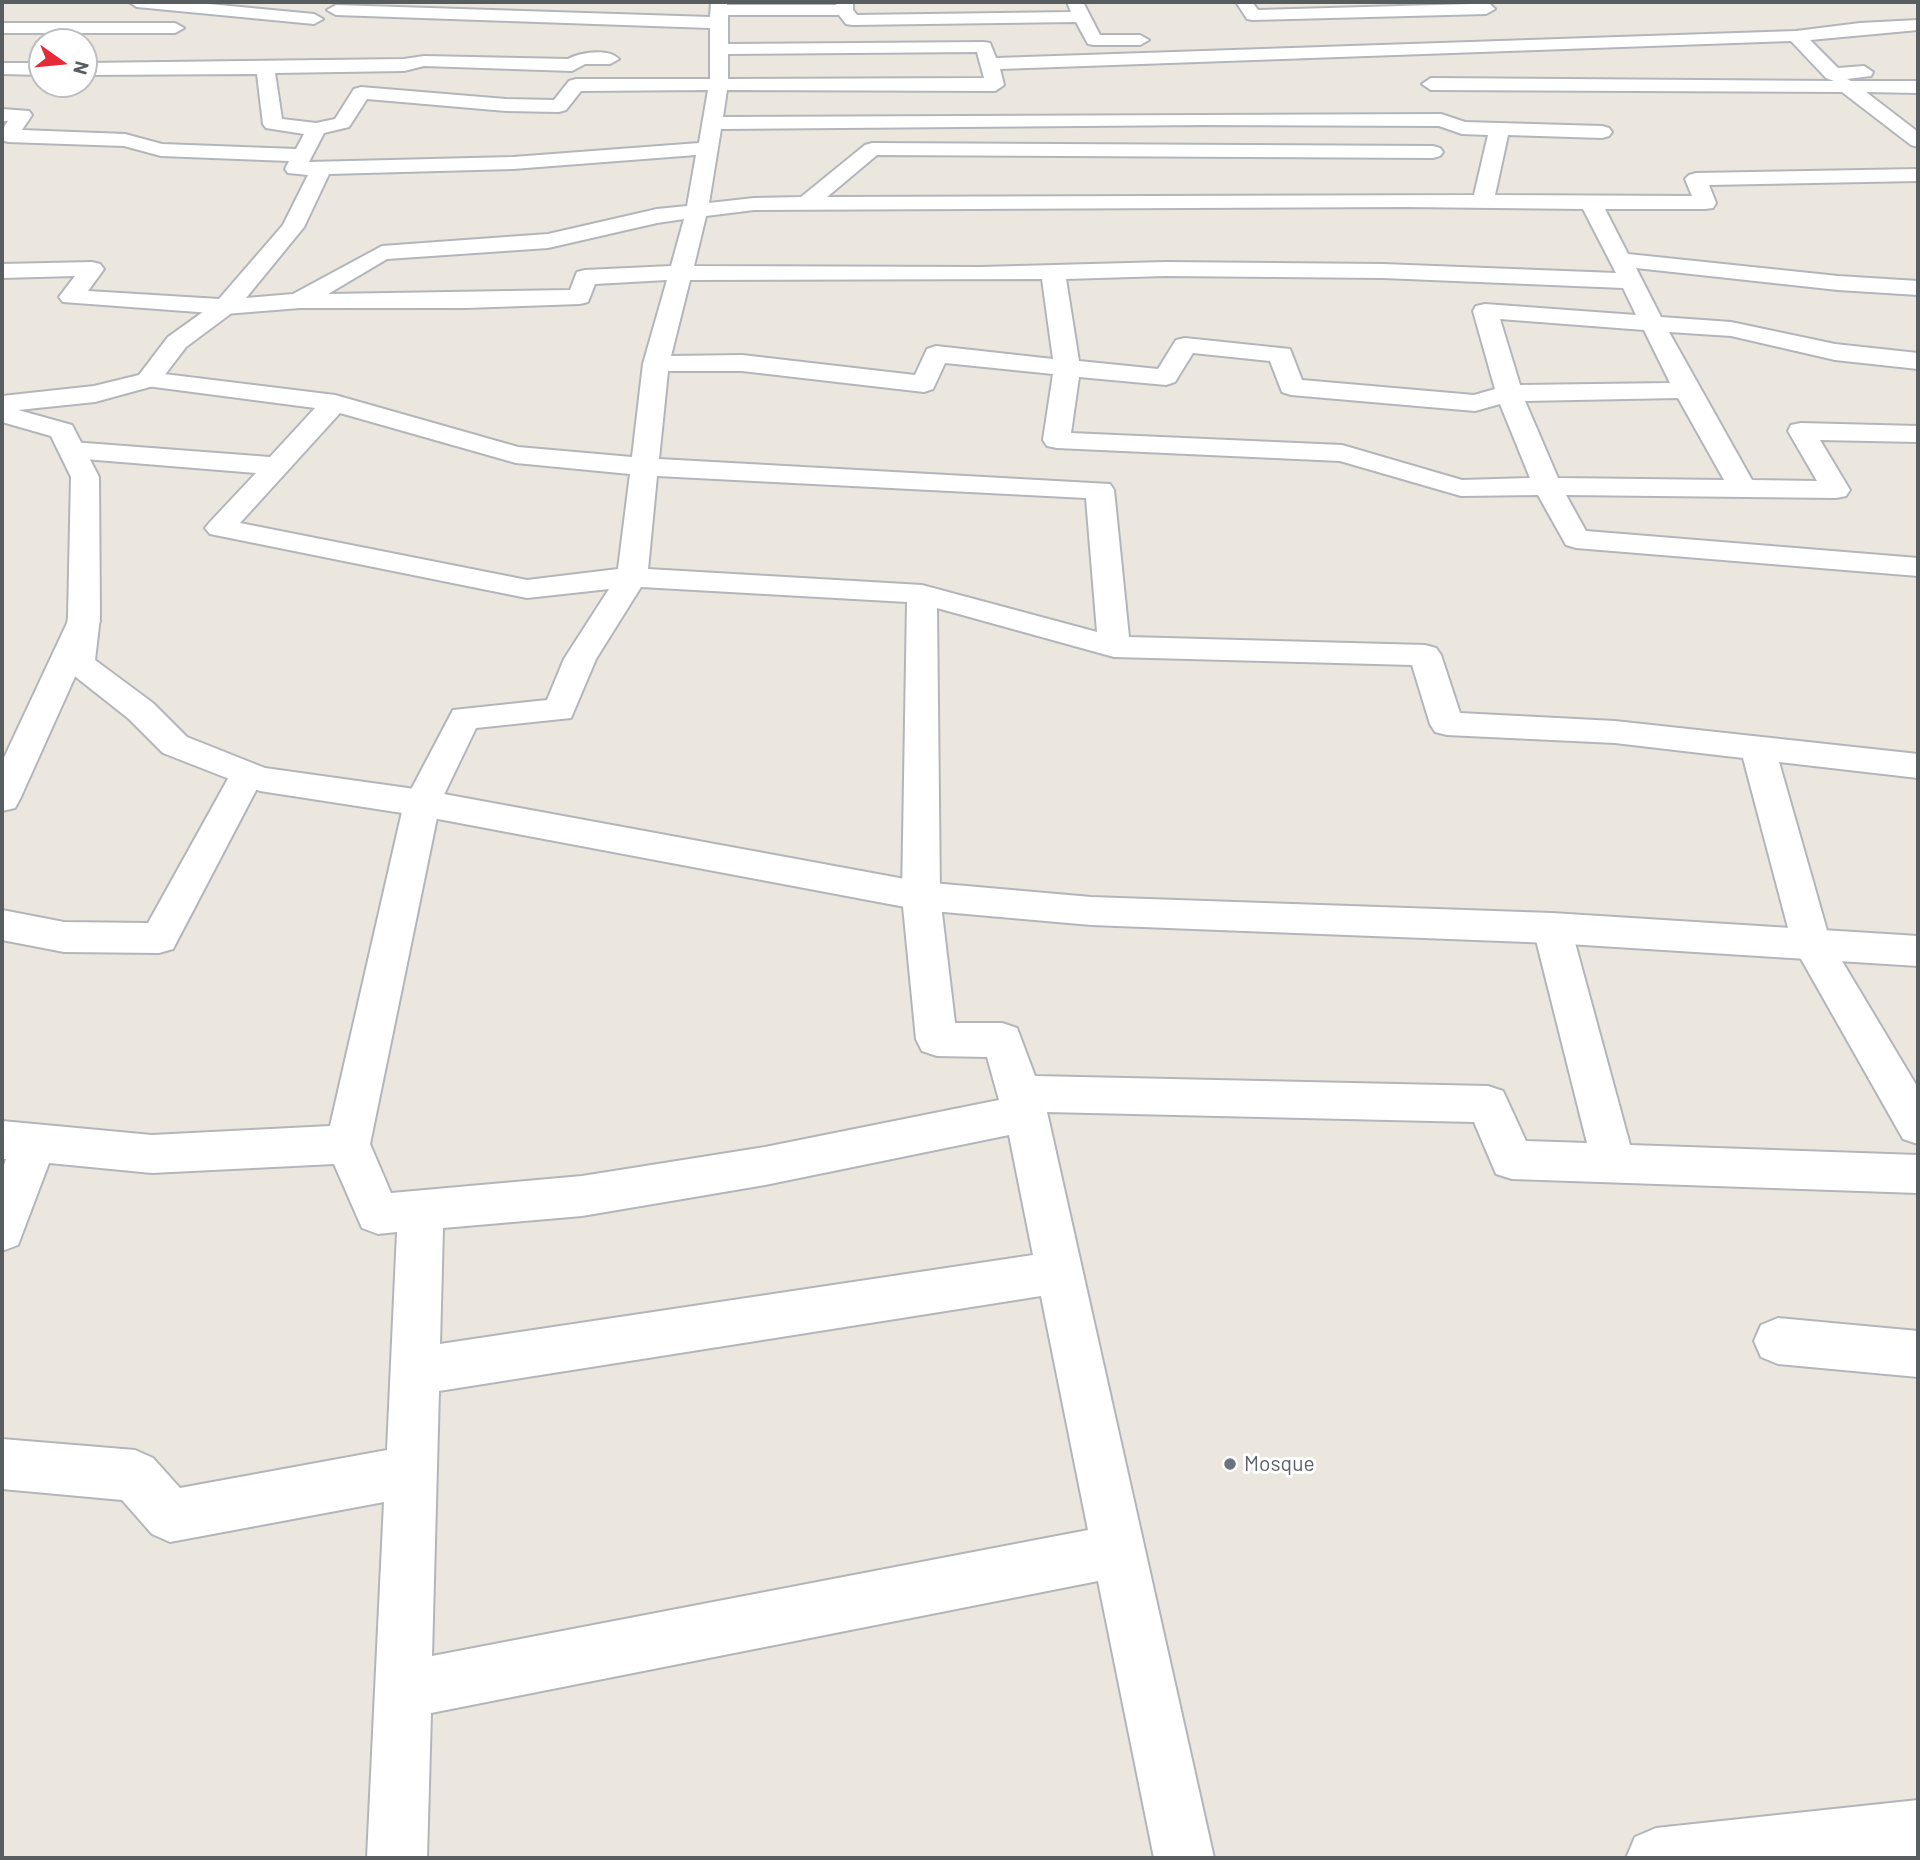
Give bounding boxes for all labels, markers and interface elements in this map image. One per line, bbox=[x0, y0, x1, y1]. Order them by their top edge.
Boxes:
north arrow bbox=[28, 28, 98, 98]
text: N bbox=[69, 59, 95, 77]
place label: Mosque bbox=[1244, 1451, 1315, 1477]
marker: Mosque bbox=[1222, 1456, 1238, 1472]

